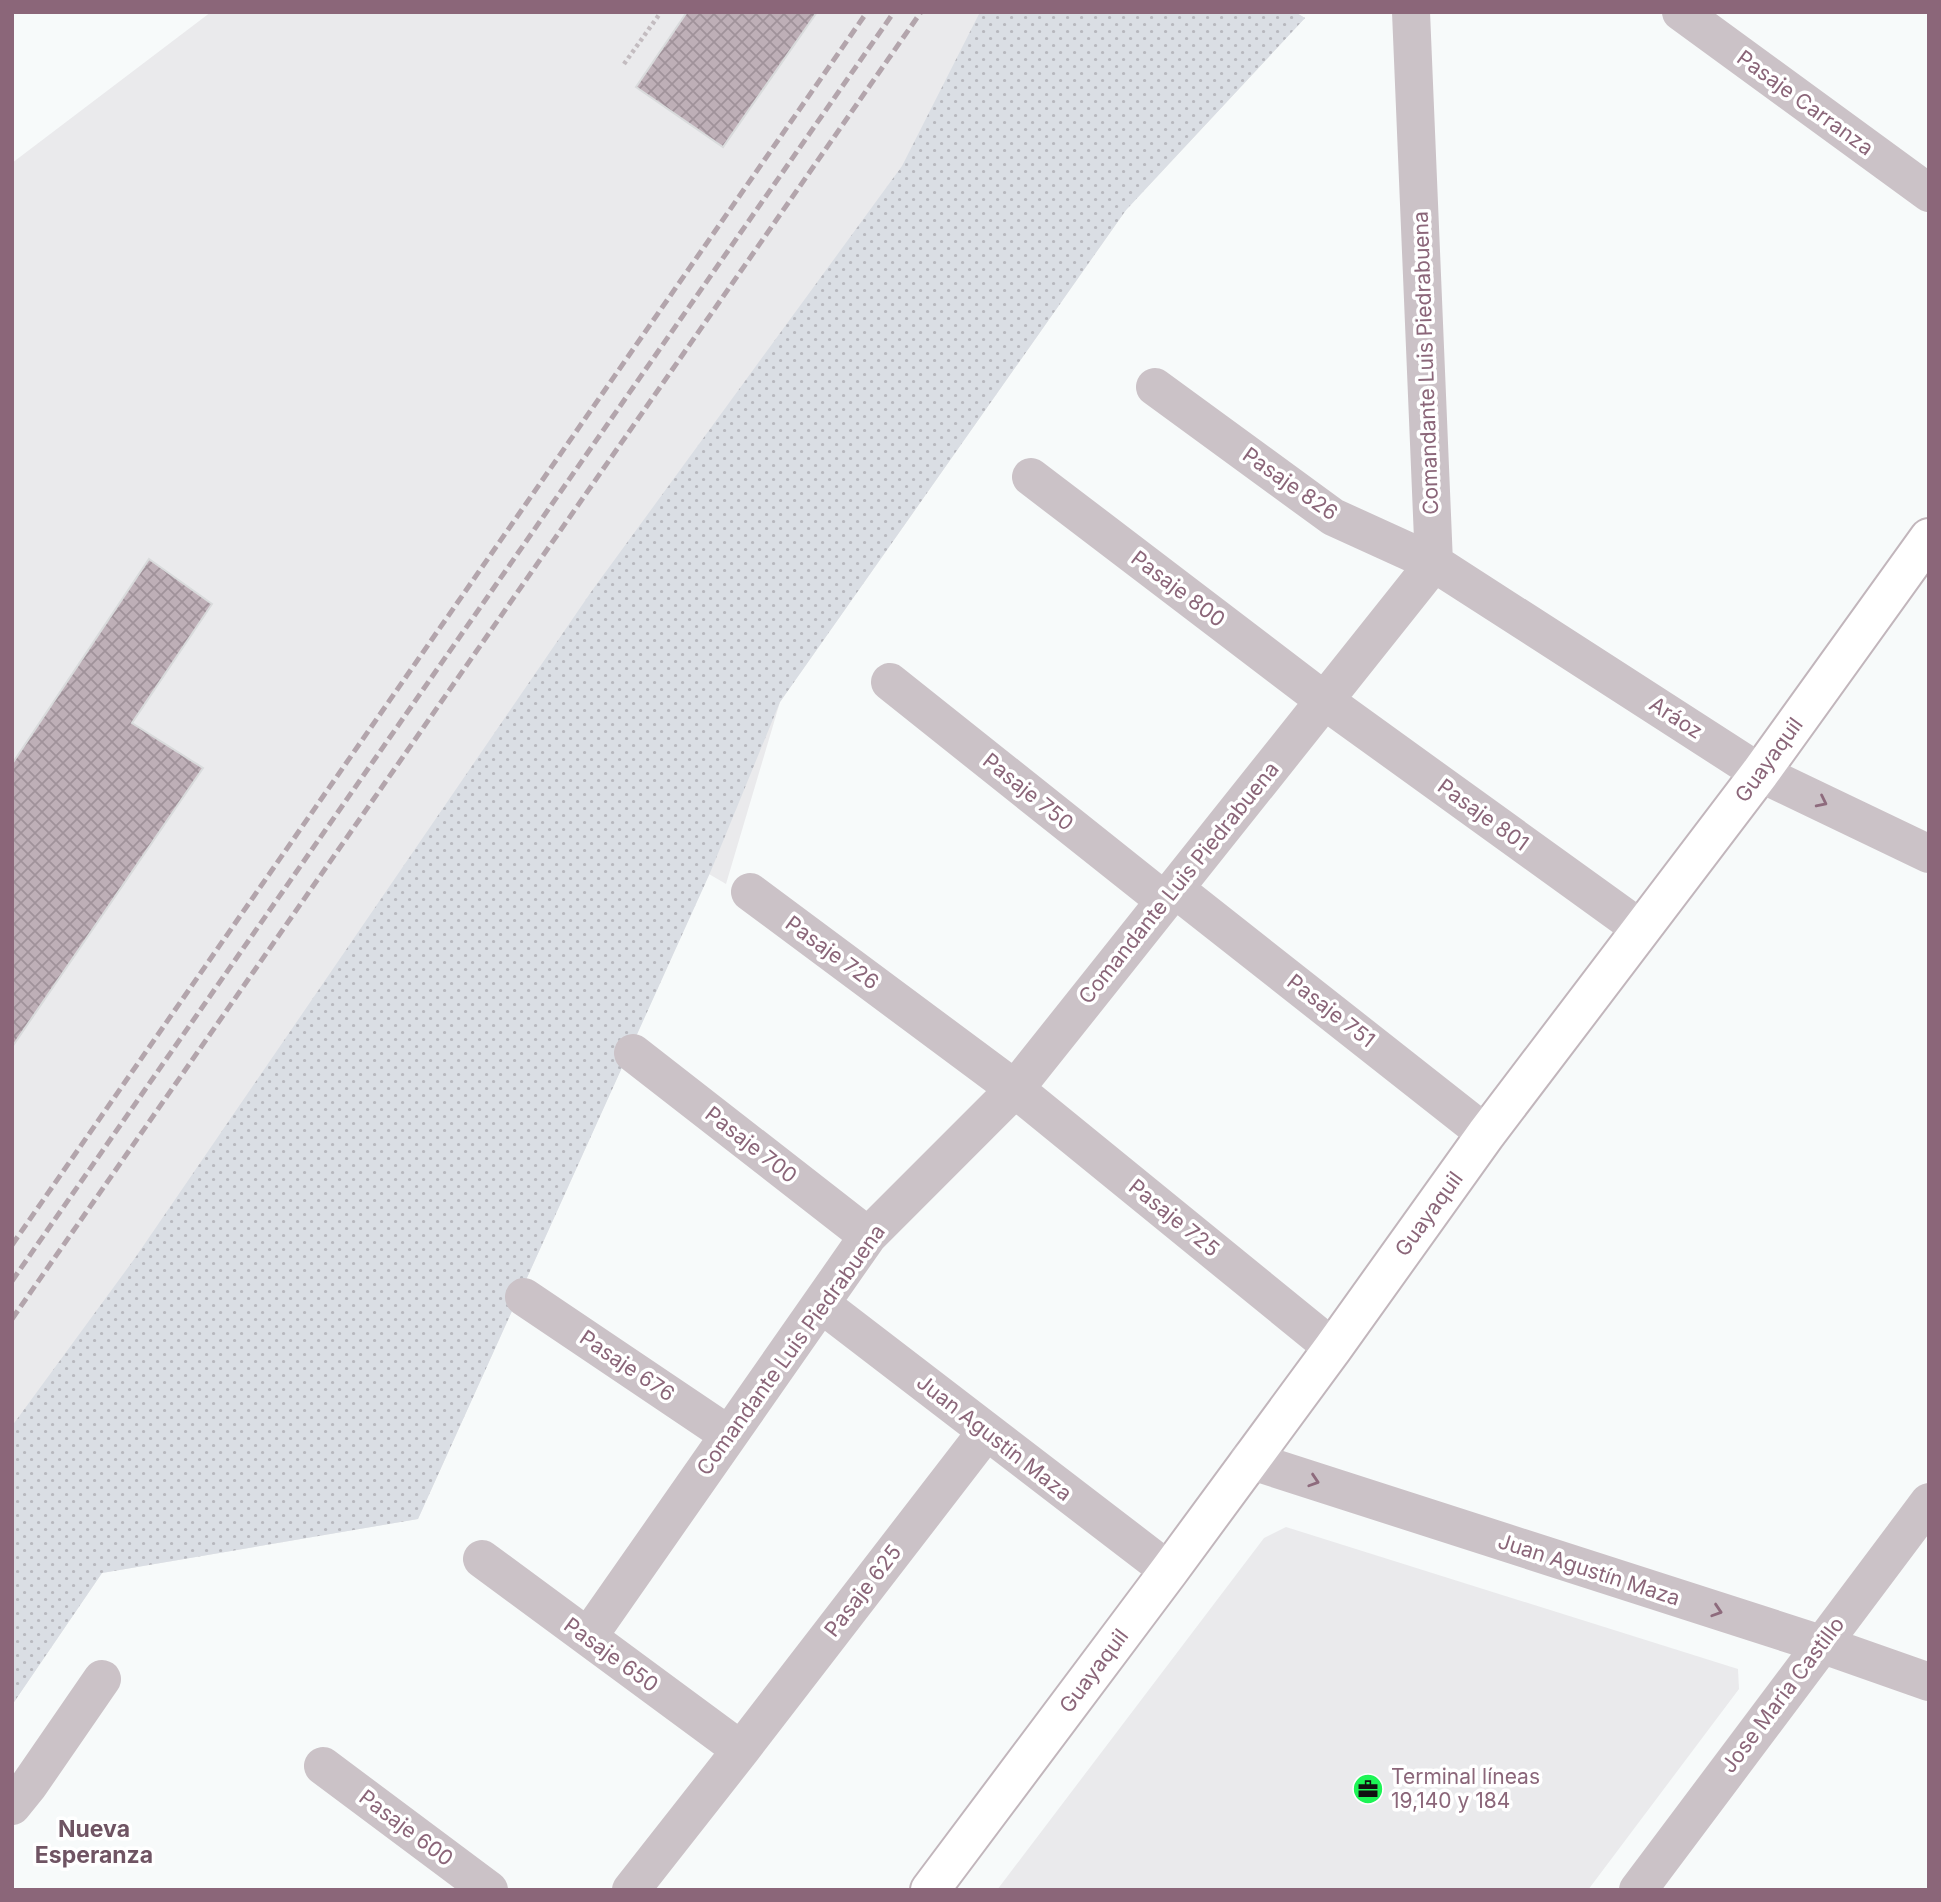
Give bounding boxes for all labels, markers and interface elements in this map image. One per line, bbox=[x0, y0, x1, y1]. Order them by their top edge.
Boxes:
street label: Pasaje Carranza bbox=[1732, 45, 1878, 160]
street label: Comandante Luis Piedrabuena bbox=[1408, 211, 1443, 515]
street label: Pasaje 826 bbox=[1238, 442, 1343, 525]
street label: Pasaje 800 bbox=[1127, 545, 1230, 632]
street label: Aráoz bbox=[1645, 691, 1707, 744]
street label: Guayaquil bbox=[1730, 713, 1808, 807]
street label: Pasaje 750 bbox=[978, 748, 1079, 836]
street label: Comandante Luis Piedrabuena bbox=[1073, 757, 1284, 1009]
street label: Pasaje 801 bbox=[1433, 773, 1534, 856]
one-way arrow bbox=[1814, 794, 1827, 808]
street label: Pasaje 726 bbox=[781, 910, 884, 995]
street label: Pasaje 751 bbox=[1283, 969, 1380, 1053]
street label: Pasaje 700 bbox=[701, 1101, 802, 1188]
street label: Guayaquil bbox=[1390, 1167, 1468, 1261]
street label: Pasaje 725 bbox=[1124, 1174, 1224, 1262]
street label: Comandante Luis Piedrabuena bbox=[691, 1219, 890, 1480]
street label: Pasaje 676 bbox=[575, 1325, 679, 1406]
street label: Juan Agustín Maza bbox=[912, 1369, 1077, 1506]
one-way arrow bbox=[1308, 1473, 1320, 1488]
street label: Juan Agustín Maza bbox=[1495, 1528, 1683, 1611]
street label: Pasaje 625 bbox=[819, 1540, 906, 1642]
one-way arrow bbox=[1711, 1603, 1723, 1617]
street label: Pasaje 650 bbox=[559, 1612, 663, 1697]
street label: Jose Maria Castillo bbox=[1716, 1612, 1849, 1778]
street label: Guayaquil bbox=[1054, 1624, 1133, 1718]
place label: Terminal líneas 19,140 y 184 bbox=[1391, 1764, 1540, 1813]
office icon: Terminal líneas 19,140 y 184 bbox=[1351, 1772, 1385, 1806]
street label: Pasaje 600 bbox=[355, 1784, 458, 1871]
district label: Nueva Esperanza bbox=[35, 1815, 153, 1869]

